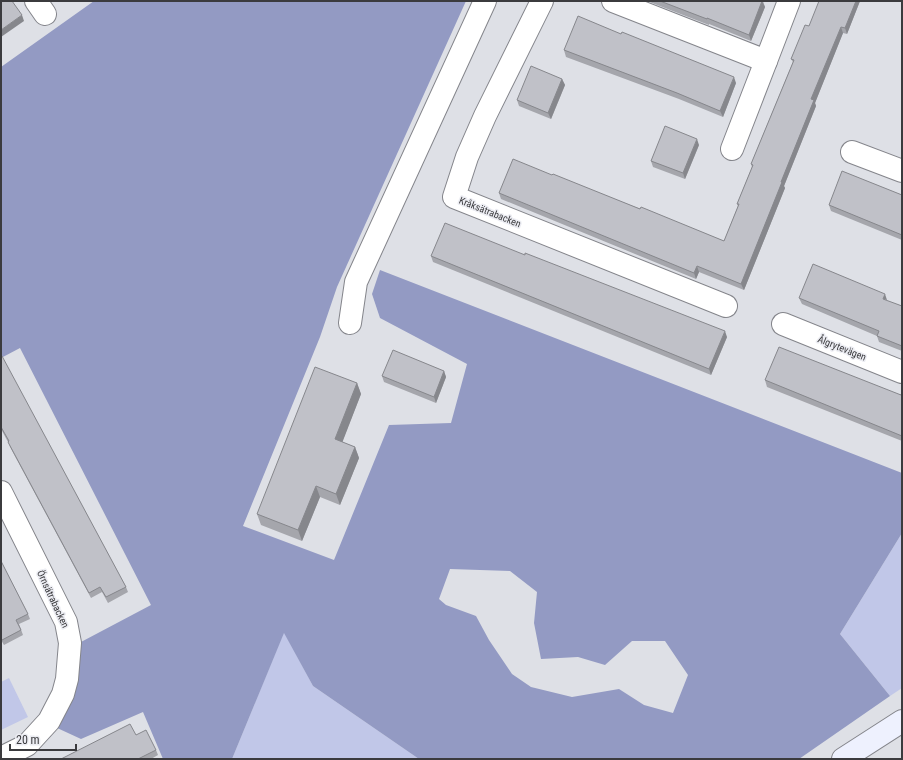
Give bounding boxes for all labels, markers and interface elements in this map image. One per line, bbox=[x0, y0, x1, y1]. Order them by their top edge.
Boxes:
street label: Kråksätrabacken bbox=[457, 195, 523, 229]
street label: Ålgrytevägen bbox=[816, 331, 869, 363]
street label: Örnsätrabacken bbox=[35, 568, 72, 630]
scale bar bbox=[10, 726, 76, 752]
text: 20 m bbox=[16, 733, 40, 747]

